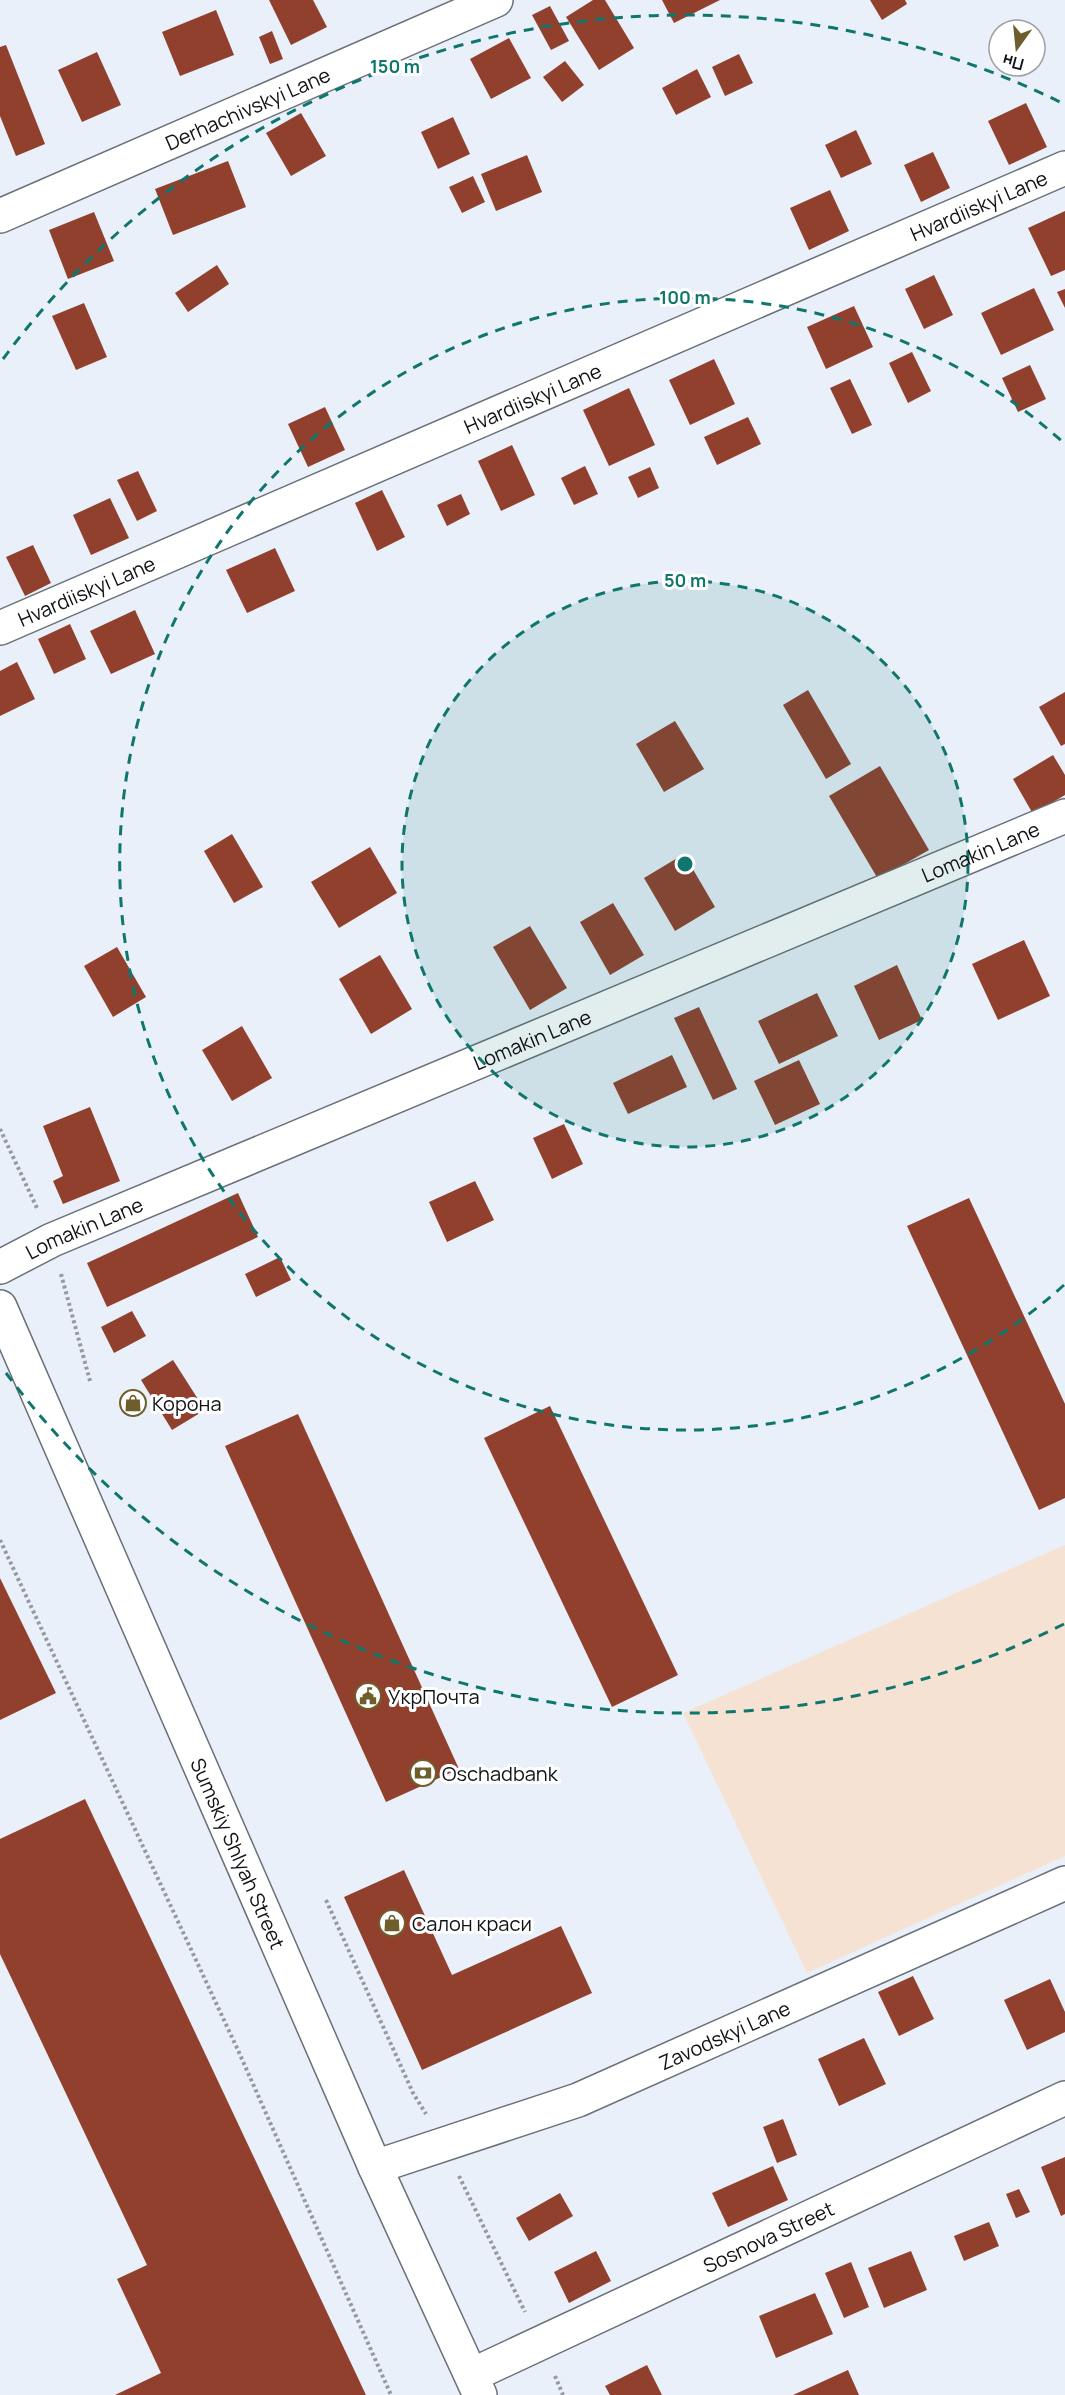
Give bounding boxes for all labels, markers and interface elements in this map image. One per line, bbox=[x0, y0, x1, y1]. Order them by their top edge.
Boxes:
north arrow bbox=[987, 18, 1047, 78]
text: Пн bbox=[1000, 49, 1026, 76]
text: 150 m bbox=[370, 54, 420, 78]
street label: Derhachivskyi Lane bbox=[161, 60, 334, 156]
street label: Hvardiiskyi Lane bbox=[906, 164, 1052, 247]
text: 100 m bbox=[659, 285, 711, 309]
street label: Hvardiiskyi Lane bbox=[460, 356, 605, 440]
street label: Hvardiiskyi Lane bbox=[13, 549, 159, 632]
text: 50 m bbox=[664, 568, 706, 592]
street label: Lomakin Lane bbox=[917, 815, 1043, 888]
centre of rings bbox=[675, 854, 695, 874]
street label: Lomakin Lane bbox=[469, 1002, 595, 1076]
street label: Lomakin Lane bbox=[21, 1190, 147, 1265]
shop icon: Корона bbox=[118, 1388, 148, 1418]
place label: Корона bbox=[152, 1390, 222, 1417]
public building icon: УкрПочта bbox=[353, 1681, 383, 1711]
place label: УкрПочта bbox=[388, 1683, 480, 1710]
street label: Sumskiy Shlyah Street bbox=[185, 1754, 292, 1953]
bank icon: Oschadbank bbox=[408, 1758, 438, 1788]
place label: Oschadbank bbox=[442, 1760, 559, 1787]
shop icon: Салон краси bbox=[377, 1908, 407, 1938]
place label: Салон краси bbox=[412, 1910, 532, 1937]
street label: Zavodskyi Lane bbox=[654, 1994, 794, 2076]
street label: Sosnova Street bbox=[699, 2194, 838, 2279]

